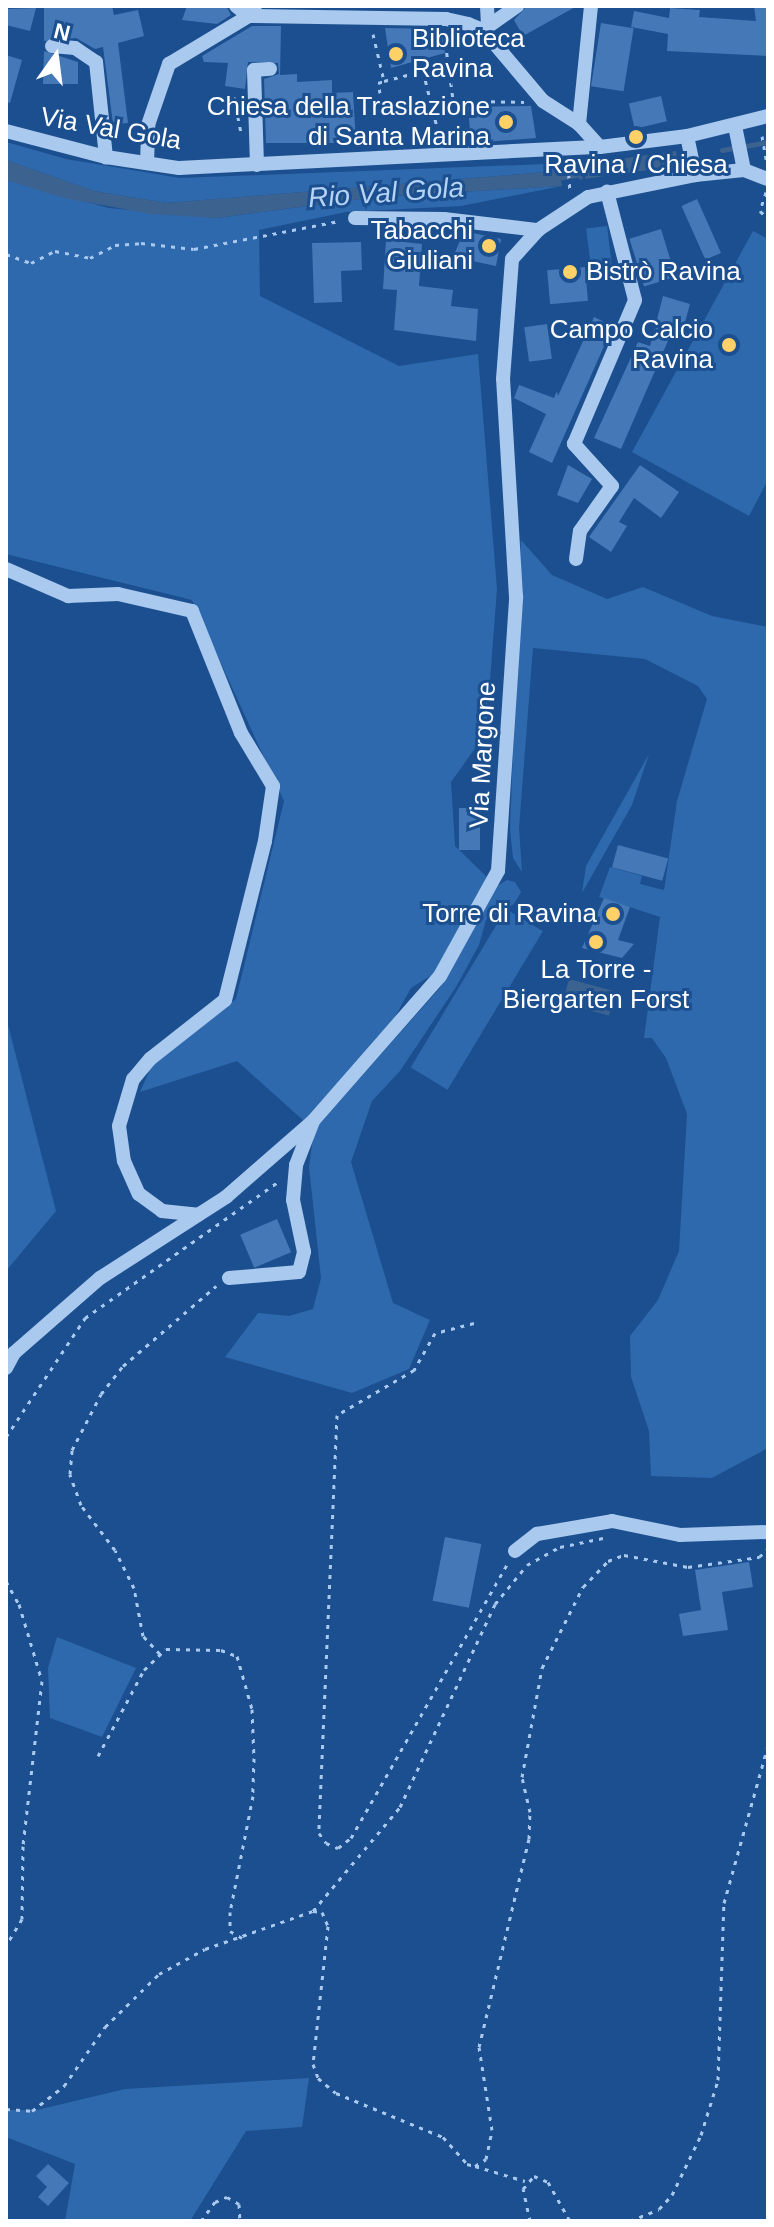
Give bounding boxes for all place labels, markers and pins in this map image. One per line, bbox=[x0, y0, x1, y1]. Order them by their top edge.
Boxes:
place label: Biblioteca Ravina bbox=[412, 23, 525, 84]
marker: Biblioteca Ravina bbox=[387, 45, 405, 63]
place label: Chiesa della Traslazione di Santa Marina bbox=[206, 91, 490, 152]
marker: Chiesa della Traslazione di Santa Marina bbox=[497, 113, 515, 131]
marker: Ravina / Chiesa bbox=[627, 128, 645, 146]
place label: Ravina / Chiesa bbox=[544, 149, 728, 181]
place label: Tabacchi Giuliani bbox=[370, 215, 473, 276]
marker: Tabacchi Giuliani bbox=[480, 237, 498, 255]
place label: Bistrò Ravina bbox=[586, 256, 741, 288]
marker: Bistrò Ravina bbox=[561, 263, 579, 281]
place label: Campo Calcio Ravina bbox=[550, 314, 713, 376]
marker: Campo Calcio Ravina bbox=[720, 336, 738, 354]
place label: Torre di Ravina bbox=[422, 898, 597, 930]
marker: Torre di Ravina bbox=[604, 905, 622, 923]
marker: La Torre - Biergarten Forst bbox=[587, 933, 605, 951]
place label: La Torre - Biergarten Forst bbox=[503, 954, 689, 1016]

